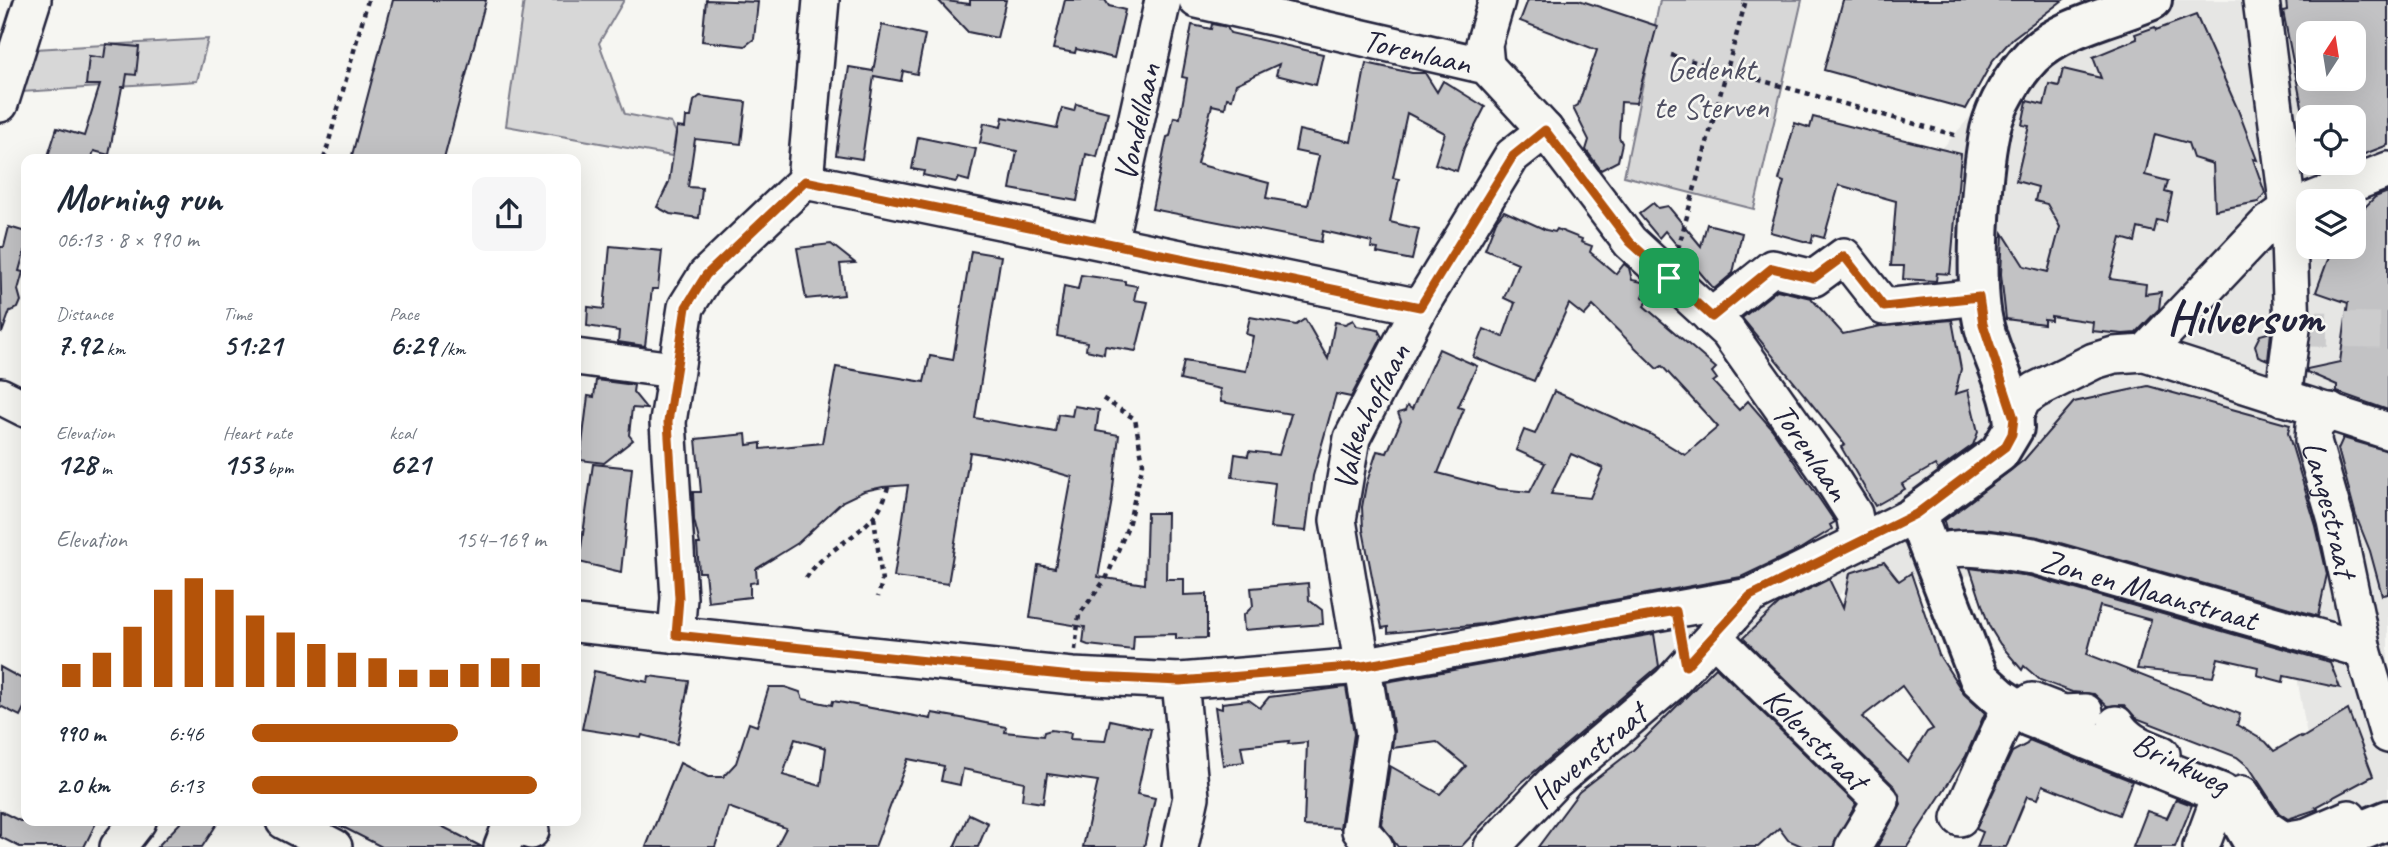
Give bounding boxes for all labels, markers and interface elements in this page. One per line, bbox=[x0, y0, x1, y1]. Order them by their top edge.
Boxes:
street label: Torenlaan bbox=[1359, 19, 1476, 84]
north arrow bbox=[2296, 21, 2366, 91]
map controls bbox=[2296, 21, 2366, 259]
park label: Gedenkt te Sterven bbox=[1653, 48, 1769, 128]
street label: Vondellaan bbox=[1103, 59, 1170, 185]
button: locate bbox=[2296, 105, 2366, 175]
text: Morning run bbox=[56, 175, 222, 222]
button: share bbox=[472, 177, 546, 251]
button: layers bbox=[2296, 189, 2366, 259]
text: 06:13 · 8 × 990 m bbox=[56, 225, 199, 254]
pin bbox=[1639, 248, 1699, 308]
icon: arrive bbox=[1650, 259, 1688, 297]
district label: Hilversum bbox=[2167, 288, 2326, 347]
text: Distance bbox=[56, 302, 113, 326]
text: Time bbox=[223, 302, 252, 326]
text: Pace bbox=[389, 302, 419, 326]
text: 7.92 bbox=[56, 326, 102, 364]
text: 51:21 bbox=[223, 326, 282, 364]
text: 6:29 bbox=[389, 326, 436, 364]
street label: Valkenhoflaan bbox=[1323, 336, 1420, 493]
text: km bbox=[102, 337, 125, 361]
text: /km bbox=[436, 337, 465, 361]
street label: Torenlaan bbox=[1763, 395, 1860, 509]
text: Elevation bbox=[56, 421, 114, 445]
text: Heart rate bbox=[223, 421, 292, 445]
text: kcal bbox=[389, 421, 414, 445]
street label: Langestraat bbox=[2292, 436, 2368, 584]
text: 128 bbox=[56, 445, 97, 483]
text: 153 bbox=[223, 445, 263, 483]
text: 621 bbox=[389, 445, 430, 483]
text: m bbox=[97, 456, 112, 480]
text: bpm bbox=[263, 456, 293, 480]
text: Elevation bbox=[56, 525, 127, 554]
text: 154–169 m bbox=[455, 525, 546, 554]
street label: Zon en Maanstraat bbox=[2036, 539, 2265, 642]
street label: Kolenstraat bbox=[1755, 678, 1880, 802]
street label: Havenstraat bbox=[1520, 690, 1659, 817]
text: 990 m bbox=[56, 719, 105, 748]
text: 6:46 bbox=[168, 719, 204, 748]
street label: Brinkweg bbox=[2126, 722, 2238, 805]
text: 2.0 km bbox=[56, 771, 110, 800]
text: 6:13 bbox=[168, 771, 204, 800]

